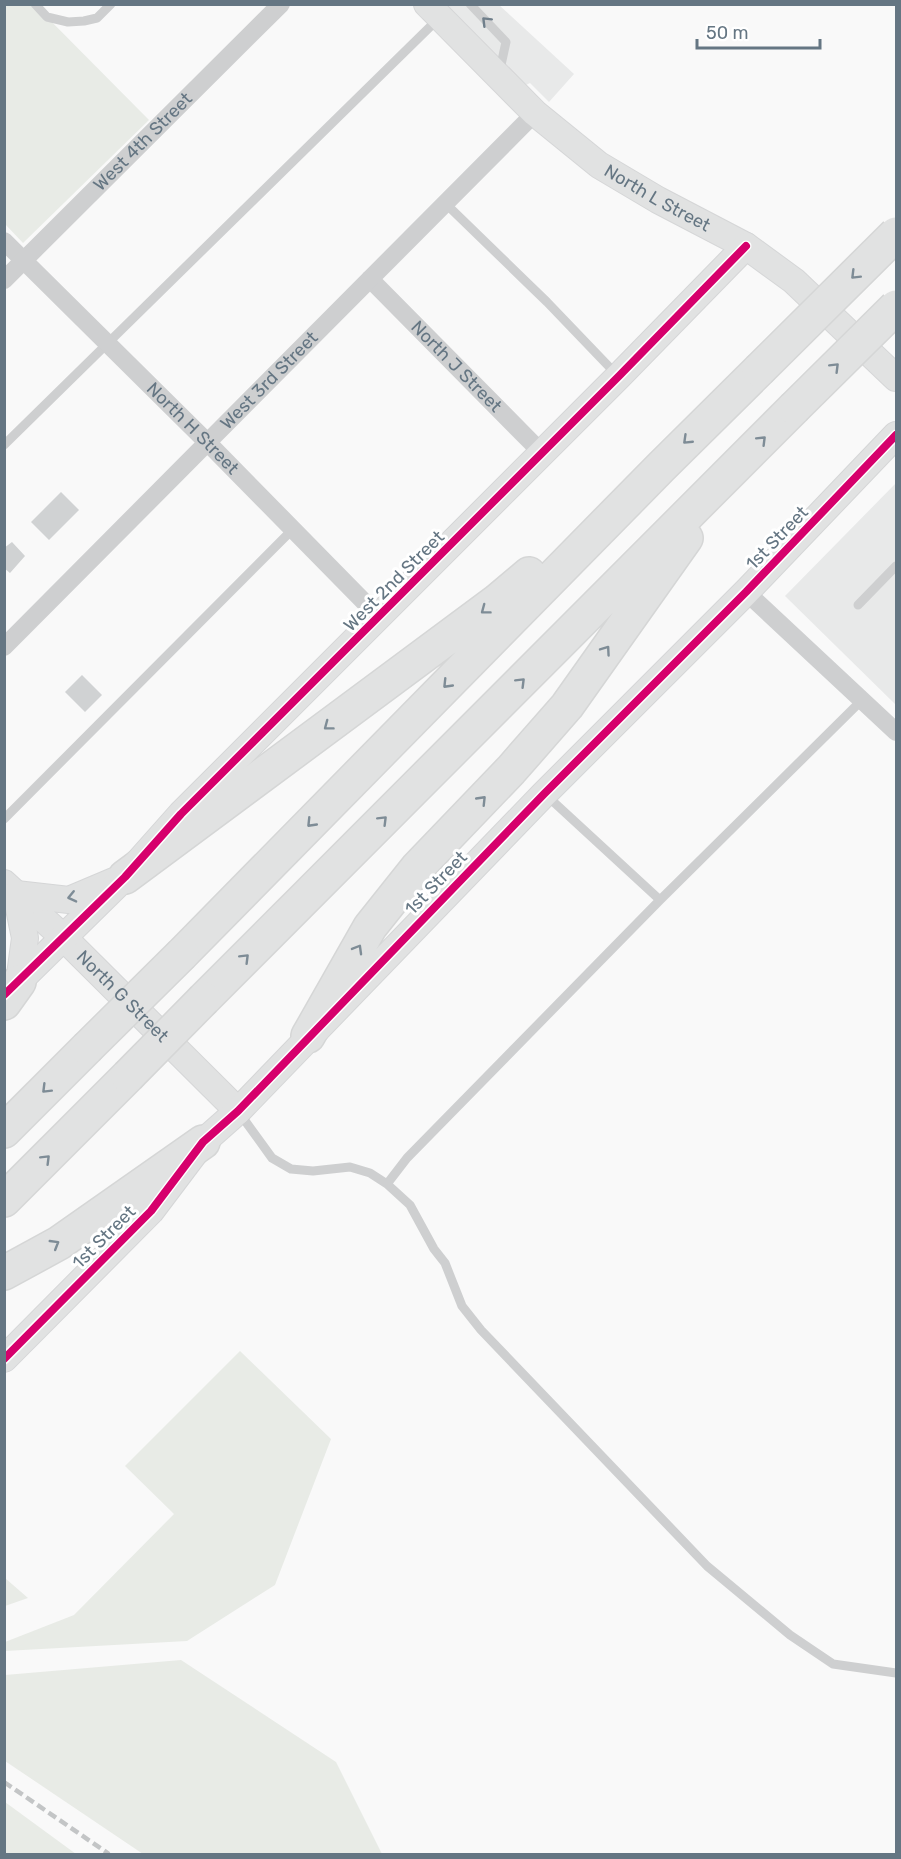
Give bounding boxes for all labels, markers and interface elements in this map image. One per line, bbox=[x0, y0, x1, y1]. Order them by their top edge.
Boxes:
scale bar bbox=[697, 12, 820, 50]
one-way arrow bbox=[482, 17, 493, 28]
text: 50 m bbox=[706, 22, 749, 44]
street label: West 4th Street bbox=[89, 88, 197, 196]
street label: North L Street bbox=[600, 160, 714, 236]
one-way arrow bbox=[851, 268, 862, 279]
street label: North J Street bbox=[406, 316, 507, 417]
street label: West 3rd Street bbox=[216, 327, 323, 434]
one-way arrow bbox=[829, 363, 839, 374]
street label: North H Street bbox=[142, 378, 244, 479]
one-way arrow bbox=[684, 433, 695, 444]
one-way arrow bbox=[755, 436, 766, 446]
street label: 1st Street bbox=[741, 501, 813, 575]
street label: West 2nd Street bbox=[339, 526, 449, 636]
one-way arrow bbox=[481, 602, 492, 613]
one-way arrow bbox=[599, 646, 610, 657]
one-way arrow bbox=[444, 676, 455, 687]
one-way arrow bbox=[513, 678, 524, 689]
one-way arrow bbox=[324, 719, 335, 730]
one-way arrow bbox=[475, 796, 486, 807]
one-way arrow bbox=[307, 815, 318, 826]
one-way arrow bbox=[376, 816, 387, 826]
street label: 1st Street bbox=[400, 846, 472, 920]
one-way arrow bbox=[67, 890, 77, 903]
one-way arrow bbox=[350, 945, 362, 955]
street label: North G Street bbox=[72, 946, 173, 1047]
one-way arrow bbox=[239, 954, 249, 965]
one-way arrow bbox=[42, 1082, 53, 1093]
one-way arrow bbox=[38, 1155, 49, 1166]
street label: 1st Street bbox=[68, 1201, 140, 1273]
one-way arrow bbox=[49, 1240, 59, 1252]

